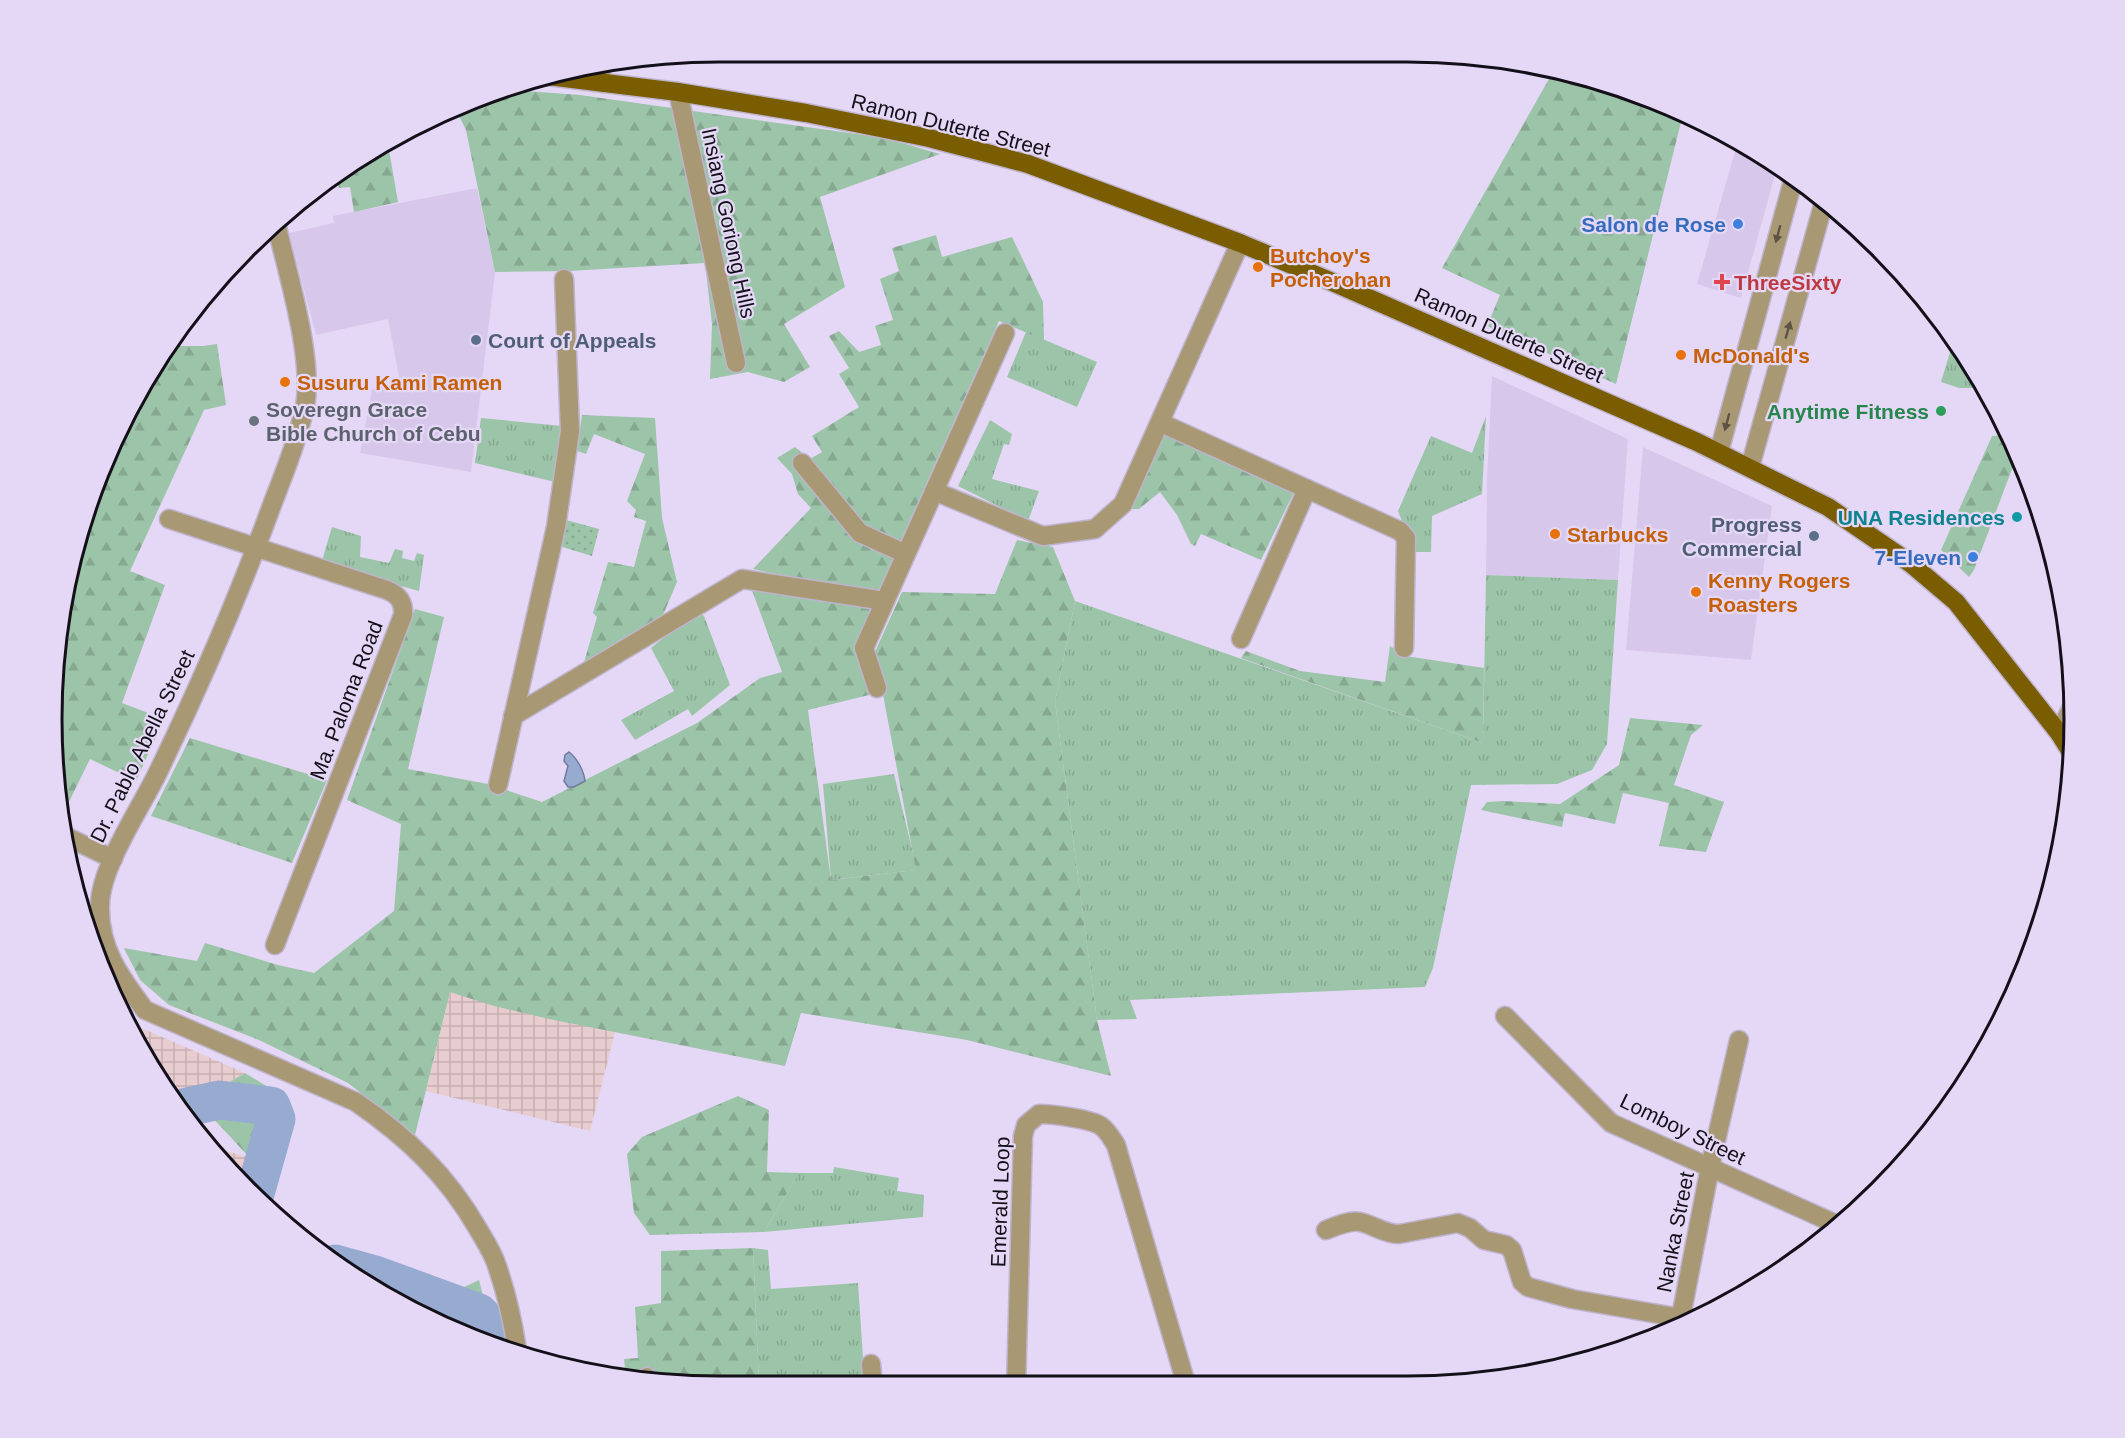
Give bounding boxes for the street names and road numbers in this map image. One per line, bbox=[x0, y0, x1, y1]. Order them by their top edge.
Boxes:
street label: Ramon Duterte Street bbox=[849, 89, 1053, 161]
street label: Insiang Goriong Hills bbox=[698, 126, 760, 320]
street label: Ramon Duterte Street bbox=[1411, 283, 1607, 387]
street label: Ma. Paloma Road bbox=[305, 617, 387, 783]
street label: Dr. Pablo Abella Street bbox=[85, 646, 199, 846]
street label: Lomboy Street bbox=[1617, 1089, 1750, 1169]
street label: Emerald Loop bbox=[986, 1136, 1014, 1268]
street label: Nanka Street bbox=[1652, 1169, 1698, 1294]

